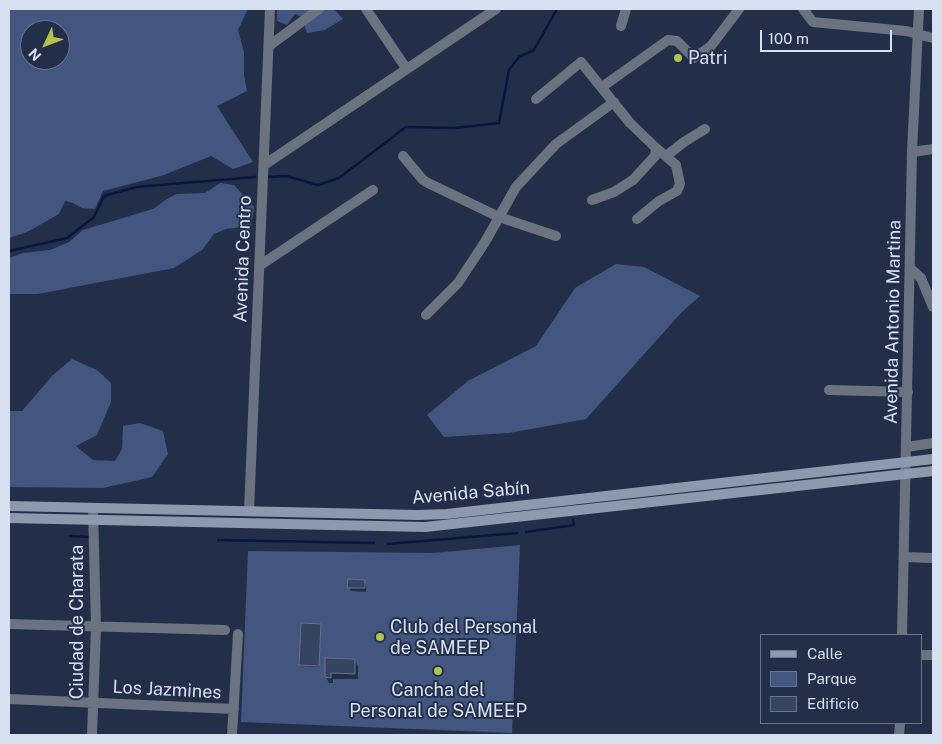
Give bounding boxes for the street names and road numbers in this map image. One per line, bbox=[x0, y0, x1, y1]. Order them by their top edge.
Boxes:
street label: Avenida Centro bbox=[230, 195, 256, 323]
street label: Avenida Antonio Martina bbox=[880, 220, 906, 424]
street label: Avenida Sabín bbox=[411, 477, 531, 509]
street label: Ciudad de Charata bbox=[66, 545, 88, 699]
street label: Los Jazmines bbox=[112, 676, 222, 704]

